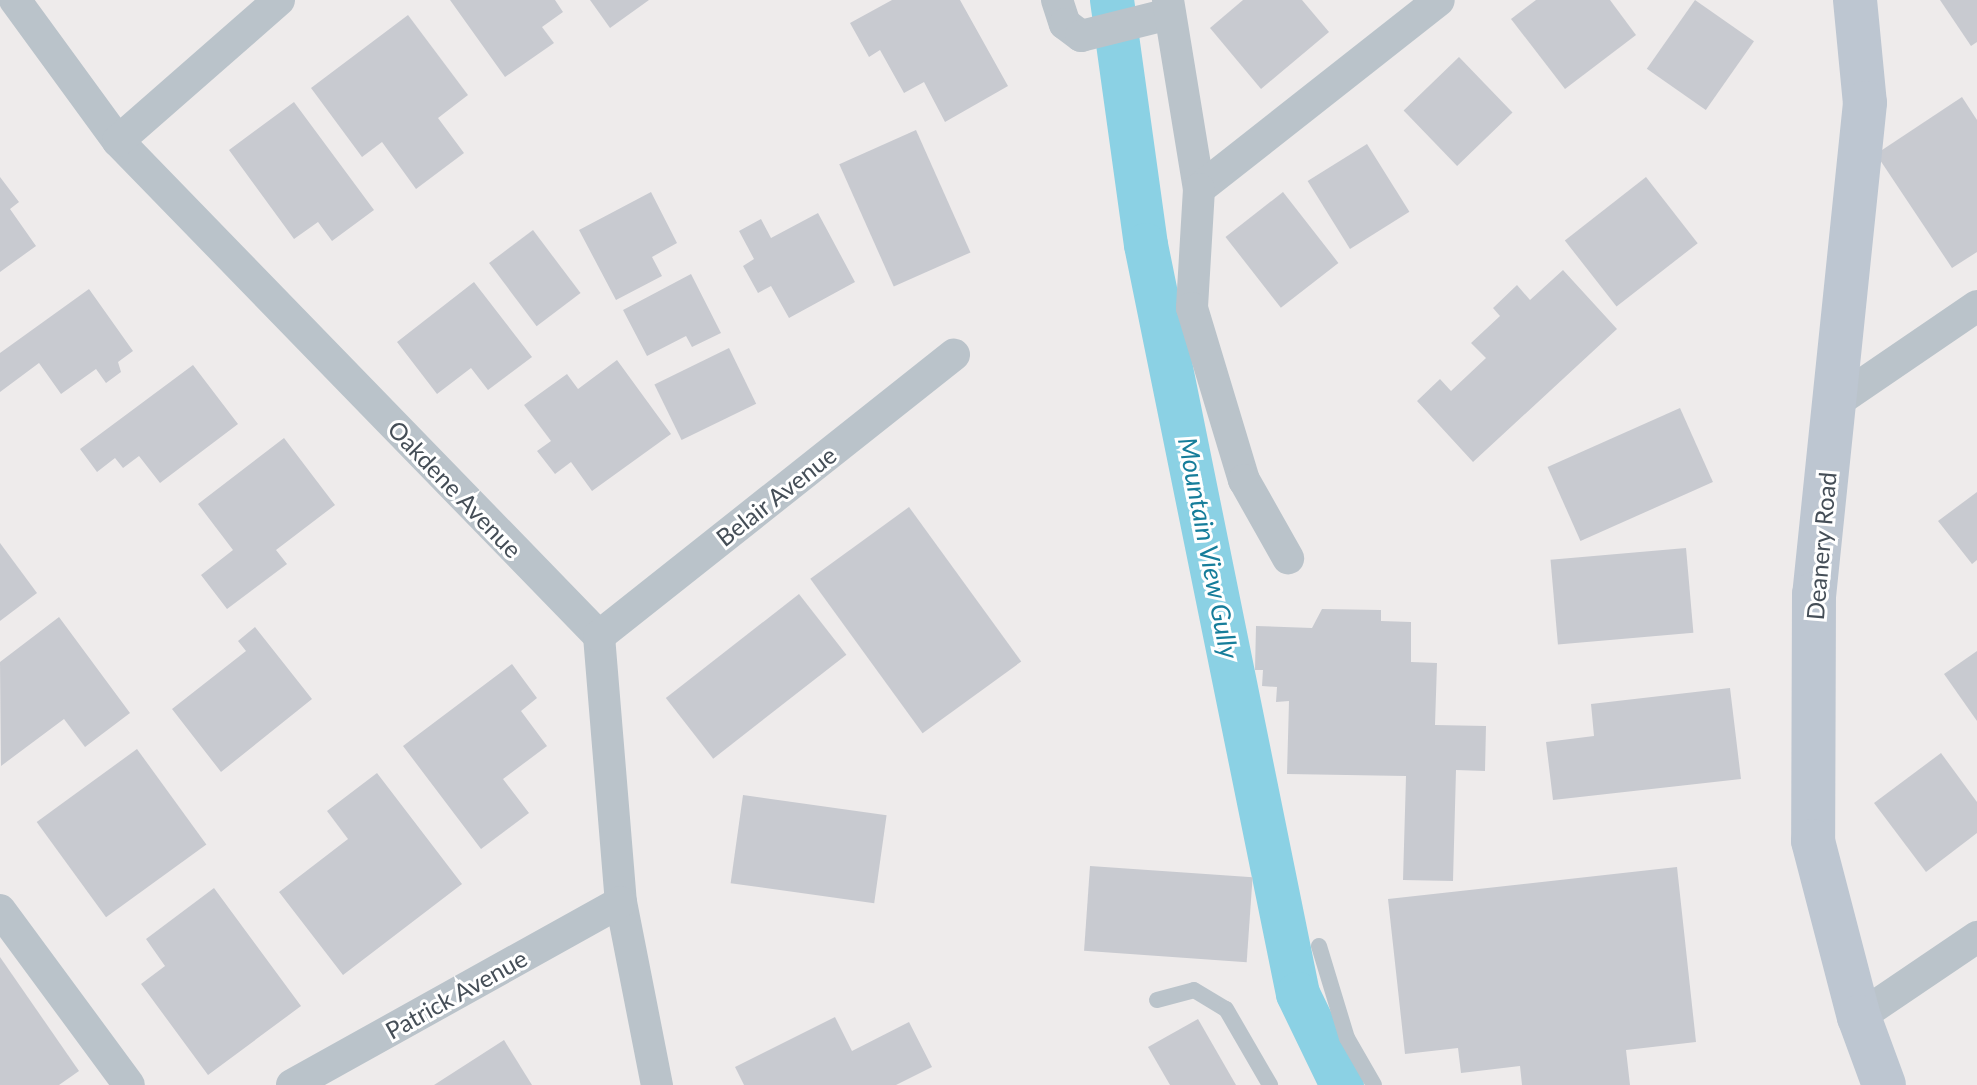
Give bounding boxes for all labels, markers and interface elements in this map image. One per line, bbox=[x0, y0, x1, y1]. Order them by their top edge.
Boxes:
street label: Oakdene Avenue bbox=[382, 414, 528, 564]
water label: Mountain View Gully bbox=[1171, 434, 1245, 662]
street label: Belair Avenue bbox=[710, 440, 842, 552]
street label: Deanery Road bbox=[1800, 470, 1842, 622]
street label: Patrick Avenue bbox=[380, 943, 532, 1045]

